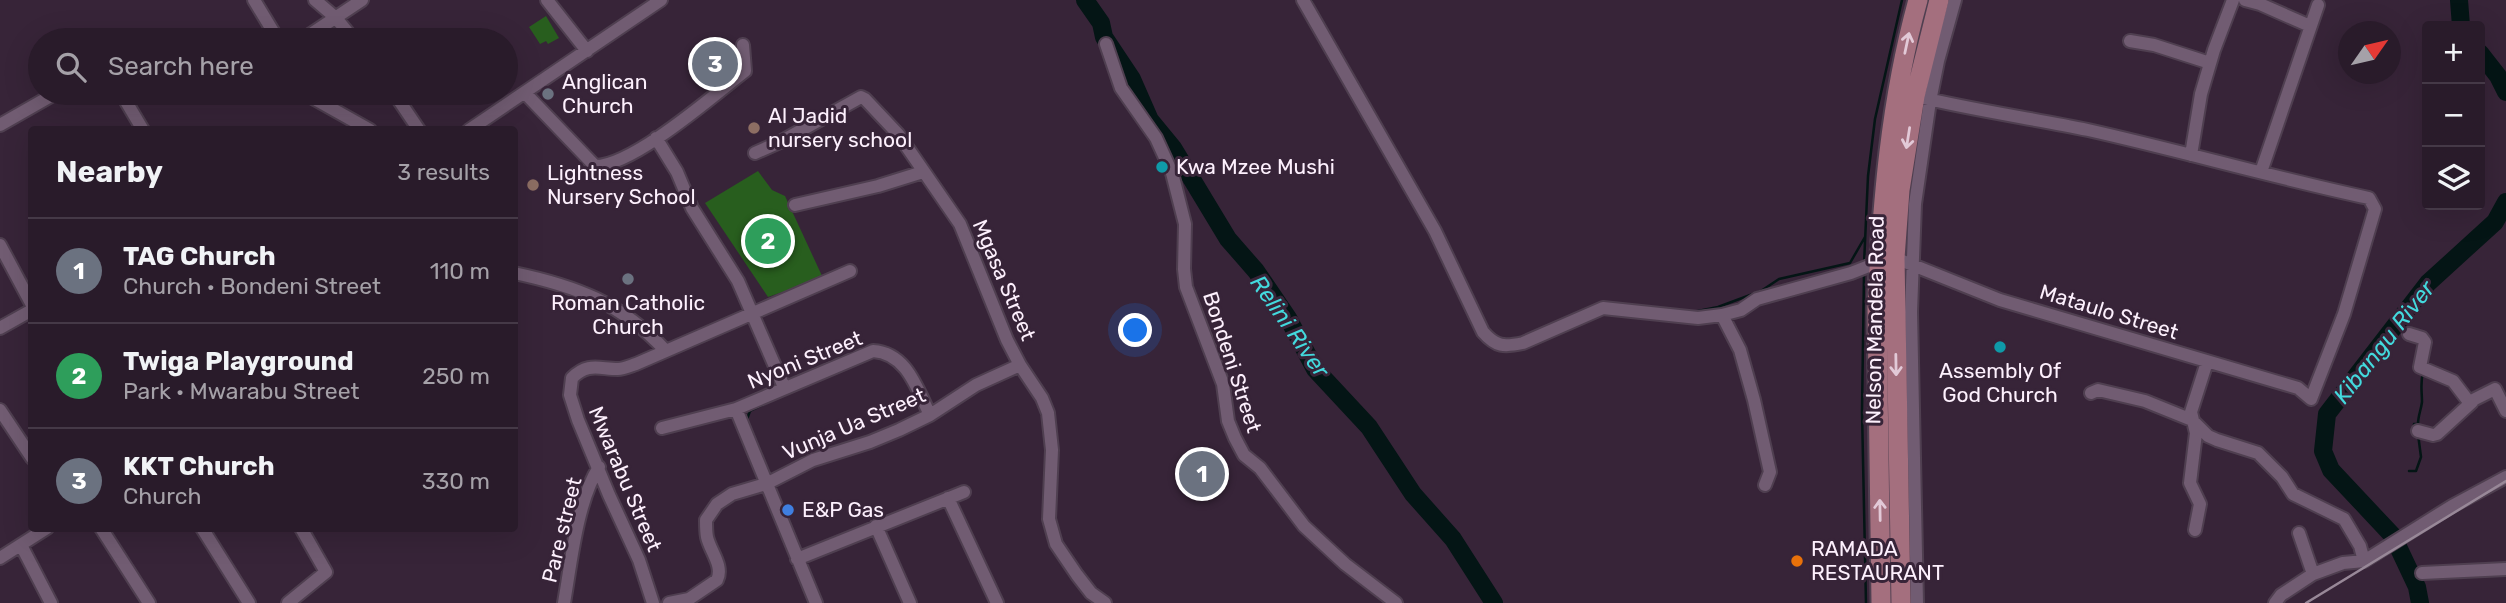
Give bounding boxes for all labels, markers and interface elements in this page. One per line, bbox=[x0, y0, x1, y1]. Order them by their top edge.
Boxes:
north arrow bbox=[2338, 21, 2401, 84]
map controls bbox=[2422, 21, 2485, 210]
button: + bbox=[2422, 21, 2485, 84]
search box bbox=[28, 28, 518, 105]
one-way arrow bbox=[1901, 32, 1915, 55]
pin: 3 bbox=[692, 38, 738, 90]
icon: search bbox=[52, 48, 90, 86]
text: Search here bbox=[108, 51, 254, 82]
place label: Anglican Church bbox=[562, 69, 647, 118]
button: − bbox=[2422, 84, 2485, 147]
marker: Anglican Church bbox=[540, 86, 556, 102]
place label: Al Jadid nursery school bbox=[768, 103, 912, 152]
marker: Al Jadid nursery school bbox=[746, 120, 762, 136]
one-way arrow bbox=[1901, 126, 1914, 149]
button: layers bbox=[2422, 147, 2485, 210]
text: Nearby bbox=[56, 154, 163, 190]
place label: Kwa Mzee Mushi bbox=[1176, 154, 1335, 179]
text: 3 results bbox=[397, 158, 490, 186]
marker: Kwa Mzee Mushi bbox=[1154, 159, 1170, 175]
place label: Lightness Nursery School bbox=[547, 160, 696, 209]
marker: Lightness Nursery School bbox=[525, 177, 541, 193]
pin: 2 bbox=[745, 215, 791, 267]
street label: Nelson Mandela Road bbox=[1860, 215, 1889, 425]
street label: Mgasa Street bbox=[968, 216, 1041, 344]
text: TAG Church bbox=[123, 241, 276, 272]
text: 1 bbox=[73, 257, 85, 285]
text: 110 m bbox=[430, 257, 490, 285]
water label: Relini River bbox=[1244, 269, 1336, 384]
marker: Roman Catholic Church bbox=[620, 271, 636, 287]
text: Church · Bondeni Street bbox=[123, 272, 381, 300]
water label: Kibangu River bbox=[2327, 274, 2441, 409]
street label: Mataulo Street bbox=[2037, 279, 2181, 344]
street label: Bondeni Street bbox=[1198, 288, 1267, 435]
place label: Roman Catholic Church bbox=[551, 290, 705, 339]
your location bbox=[1118, 313, 1152, 347]
street label: Nyoni Street bbox=[744, 325, 866, 394]
marker: Assembly Of God Church bbox=[1992, 339, 2008, 355]
text: Twiga Playground bbox=[123, 346, 354, 377]
one-way arrow bbox=[1889, 353, 1903, 376]
place label: Assembly Of God Church bbox=[1939, 358, 2061, 407]
text: 2 bbox=[72, 362, 86, 390]
text: 250 m bbox=[422, 362, 490, 390]
text: Park · Mwarabu Street bbox=[123, 377, 359, 405]
street label: Vunja Ua Street bbox=[779, 382, 929, 465]
street label: Mwarabu Street bbox=[584, 402, 667, 555]
pin: 1 bbox=[1179, 448, 1225, 500]
text: KKT Church bbox=[123, 451, 275, 482]
text: 3 bbox=[71, 467, 87, 495]
text: 330 m bbox=[422, 467, 490, 495]
street label: Pare street bbox=[536, 475, 587, 585]
text: Church bbox=[123, 482, 201, 510]
place label: E&P Gas bbox=[802, 497, 884, 522]
one-way arrow bbox=[1873, 499, 1887, 522]
marker: E&P Gas bbox=[780, 502, 796, 518]
place label: RAMADA RESTAURANT bbox=[1811, 536, 1944, 585]
marker: RAMADA RESTAURANT bbox=[1789, 553, 1805, 569]

